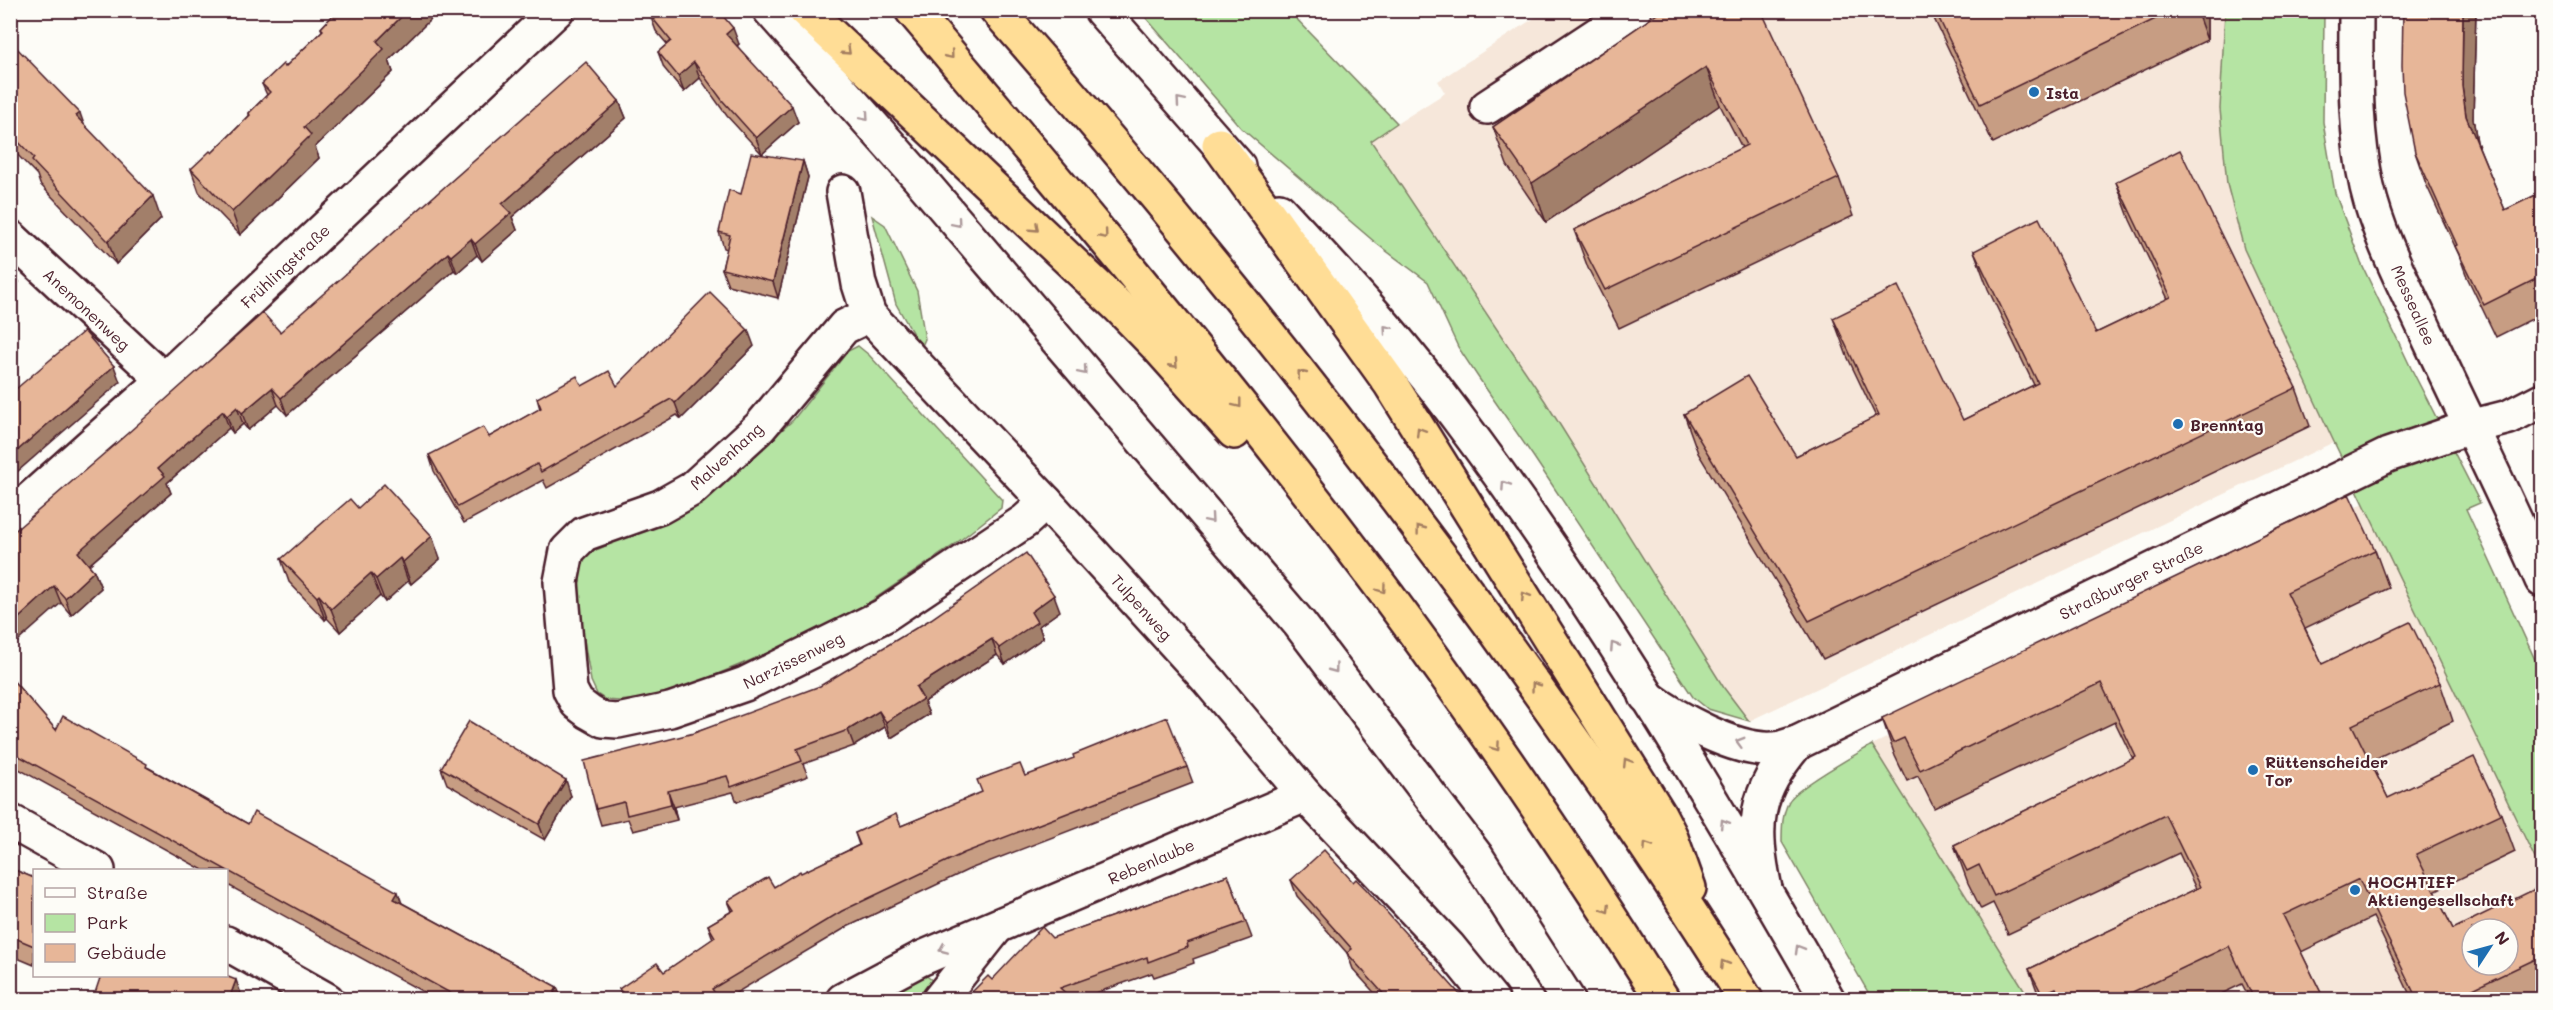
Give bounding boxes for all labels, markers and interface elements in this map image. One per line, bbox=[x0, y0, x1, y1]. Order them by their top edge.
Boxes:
one-way arrow bbox=[840, 43, 851, 54]
one-way arrow bbox=[943, 48, 954, 59]
place label: Ista bbox=[2046, 82, 2079, 103]
marker: Ista bbox=[2027, 85, 2041, 99]
one-way arrow bbox=[1176, 97, 1187, 108]
one-way arrow bbox=[858, 110, 869, 121]
one-way arrow bbox=[950, 216, 961, 227]
street label: Frühlingstraße bbox=[236, 219, 334, 313]
one-way arrow bbox=[1028, 220, 1039, 231]
one-way arrow bbox=[1096, 228, 1107, 239]
street label: Messeallee bbox=[2387, 261, 2441, 349]
street label: Anemonenweg bbox=[39, 263, 135, 355]
one-way arrow bbox=[1384, 325, 1395, 336]
one-way arrow bbox=[1167, 358, 1178, 368]
one-way arrow bbox=[1076, 364, 1087, 375]
one-way arrow bbox=[1297, 370, 1308, 381]
one-way arrow bbox=[1231, 398, 1242, 409]
place label: Brenntag bbox=[2190, 414, 2264, 435]
marker: Brenntag bbox=[2171, 417, 2185, 431]
street label: Malvenhang bbox=[685, 418, 767, 494]
one-way arrow bbox=[1416, 427, 1428, 437]
one-way arrow bbox=[1501, 480, 1512, 491]
one-way arrow bbox=[1203, 512, 1214, 523]
one-way arrow bbox=[1416, 524, 1427, 535]
street label: Straßburger Straße bbox=[2056, 536, 2206, 624]
street label: Tulpenweg bbox=[1107, 570, 1177, 644]
one-way arrow bbox=[1375, 583, 1386, 594]
one-way arrow bbox=[1520, 592, 1532, 602]
street label: Narzissenweg bbox=[739, 627, 847, 693]
one-way arrow bbox=[1610, 642, 1621, 653]
one-way arrow bbox=[1327, 663, 1338, 674]
one-way arrow bbox=[1531, 682, 1542, 693]
one-way arrow bbox=[1735, 737, 1745, 750]
one-way arrow bbox=[1489, 741, 1500, 752]
place label: Rüttenscheider Tor bbox=[2265, 751, 2388, 790]
one-way arrow bbox=[1623, 758, 1635, 768]
marker: Rüttenscheider Tor bbox=[2246, 763, 2260, 777]
one-way arrow bbox=[1720, 818, 1731, 829]
street label: Rebenlaube bbox=[1105, 833, 1197, 889]
one-way arrow bbox=[1643, 841, 1654, 852]
legend bbox=[33, 869, 228, 977]
place label: HOCHTIEF Aktiengesellschaft bbox=[2367, 871, 2514, 910]
text: Straße bbox=[87, 880, 148, 904]
marker: HOCHTIEF Aktiengesellschaft bbox=[2348, 883, 2362, 897]
one-way arrow bbox=[1598, 903, 1610, 913]
text: Park bbox=[87, 910, 128, 934]
north arrow bbox=[2460, 917, 2520, 977]
text: N bbox=[2490, 927, 2515, 949]
text: Gebäude bbox=[87, 940, 167, 964]
one-way arrow bbox=[939, 942, 950, 954]
one-way arrow bbox=[1795, 945, 1806, 955]
one-way arrow bbox=[1720, 960, 1732, 970]

